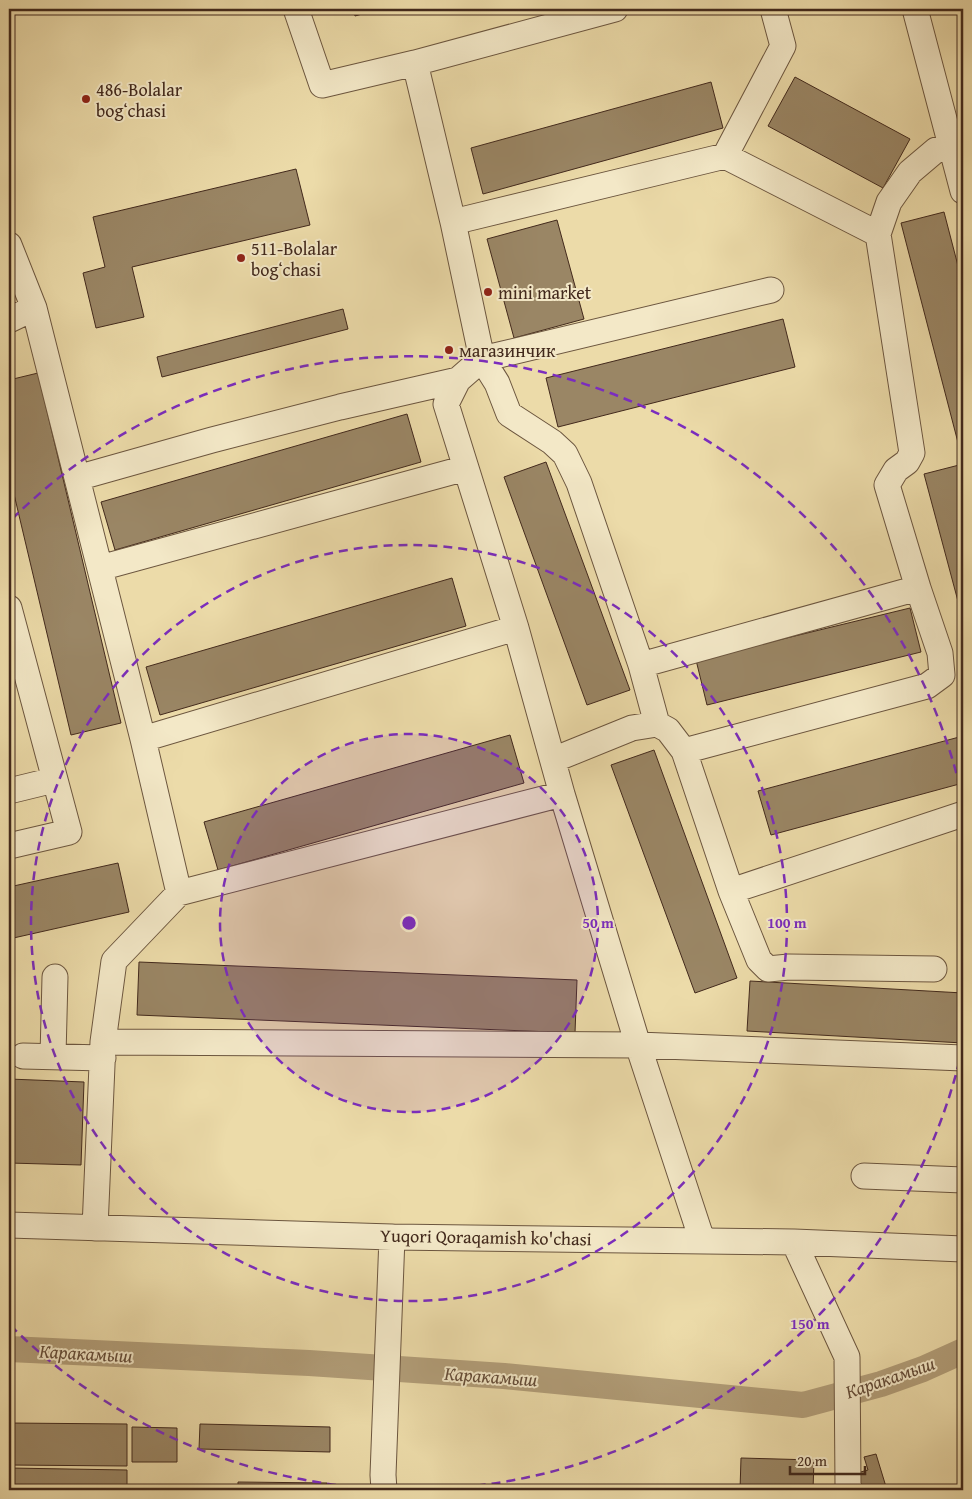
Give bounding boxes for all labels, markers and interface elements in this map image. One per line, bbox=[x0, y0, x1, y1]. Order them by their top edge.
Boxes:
place label: 486-Bolalar bogʻchasi bbox=[96, 76, 183, 124]
marker: 486-Bolalar bogʻchasi bbox=[80, 93, 92, 105]
place label: 511-Bolalar bogʻchasi bbox=[251, 235, 338, 283]
marker: 511-Bolalar bogʻchasi bbox=[235, 252, 247, 264]
place label: mini market bbox=[498, 279, 592, 306]
marker: mini market bbox=[482, 286, 494, 298]
place label: магазинчик bbox=[459, 337, 556, 364]
marker: магазинчик bbox=[443, 344, 455, 356]
text: 50 m bbox=[582, 912, 614, 933]
text: 100 m bbox=[767, 912, 807, 933]
centre of rings bbox=[400, 914, 418, 932]
street label: Yuqori Qoraqamish ko'chasi bbox=[380, 1222, 592, 1252]
text: 150 m bbox=[790, 1313, 830, 1334]
water label: Каракамыш bbox=[39, 1337, 134, 1369]
water label: Каракамыш bbox=[841, 1349, 939, 1405]
water label: Каракамыш bbox=[443, 1359, 539, 1393]
scale bar bbox=[790, 1444, 864, 1476]
text: 20 m bbox=[797, 1450, 828, 1471]

